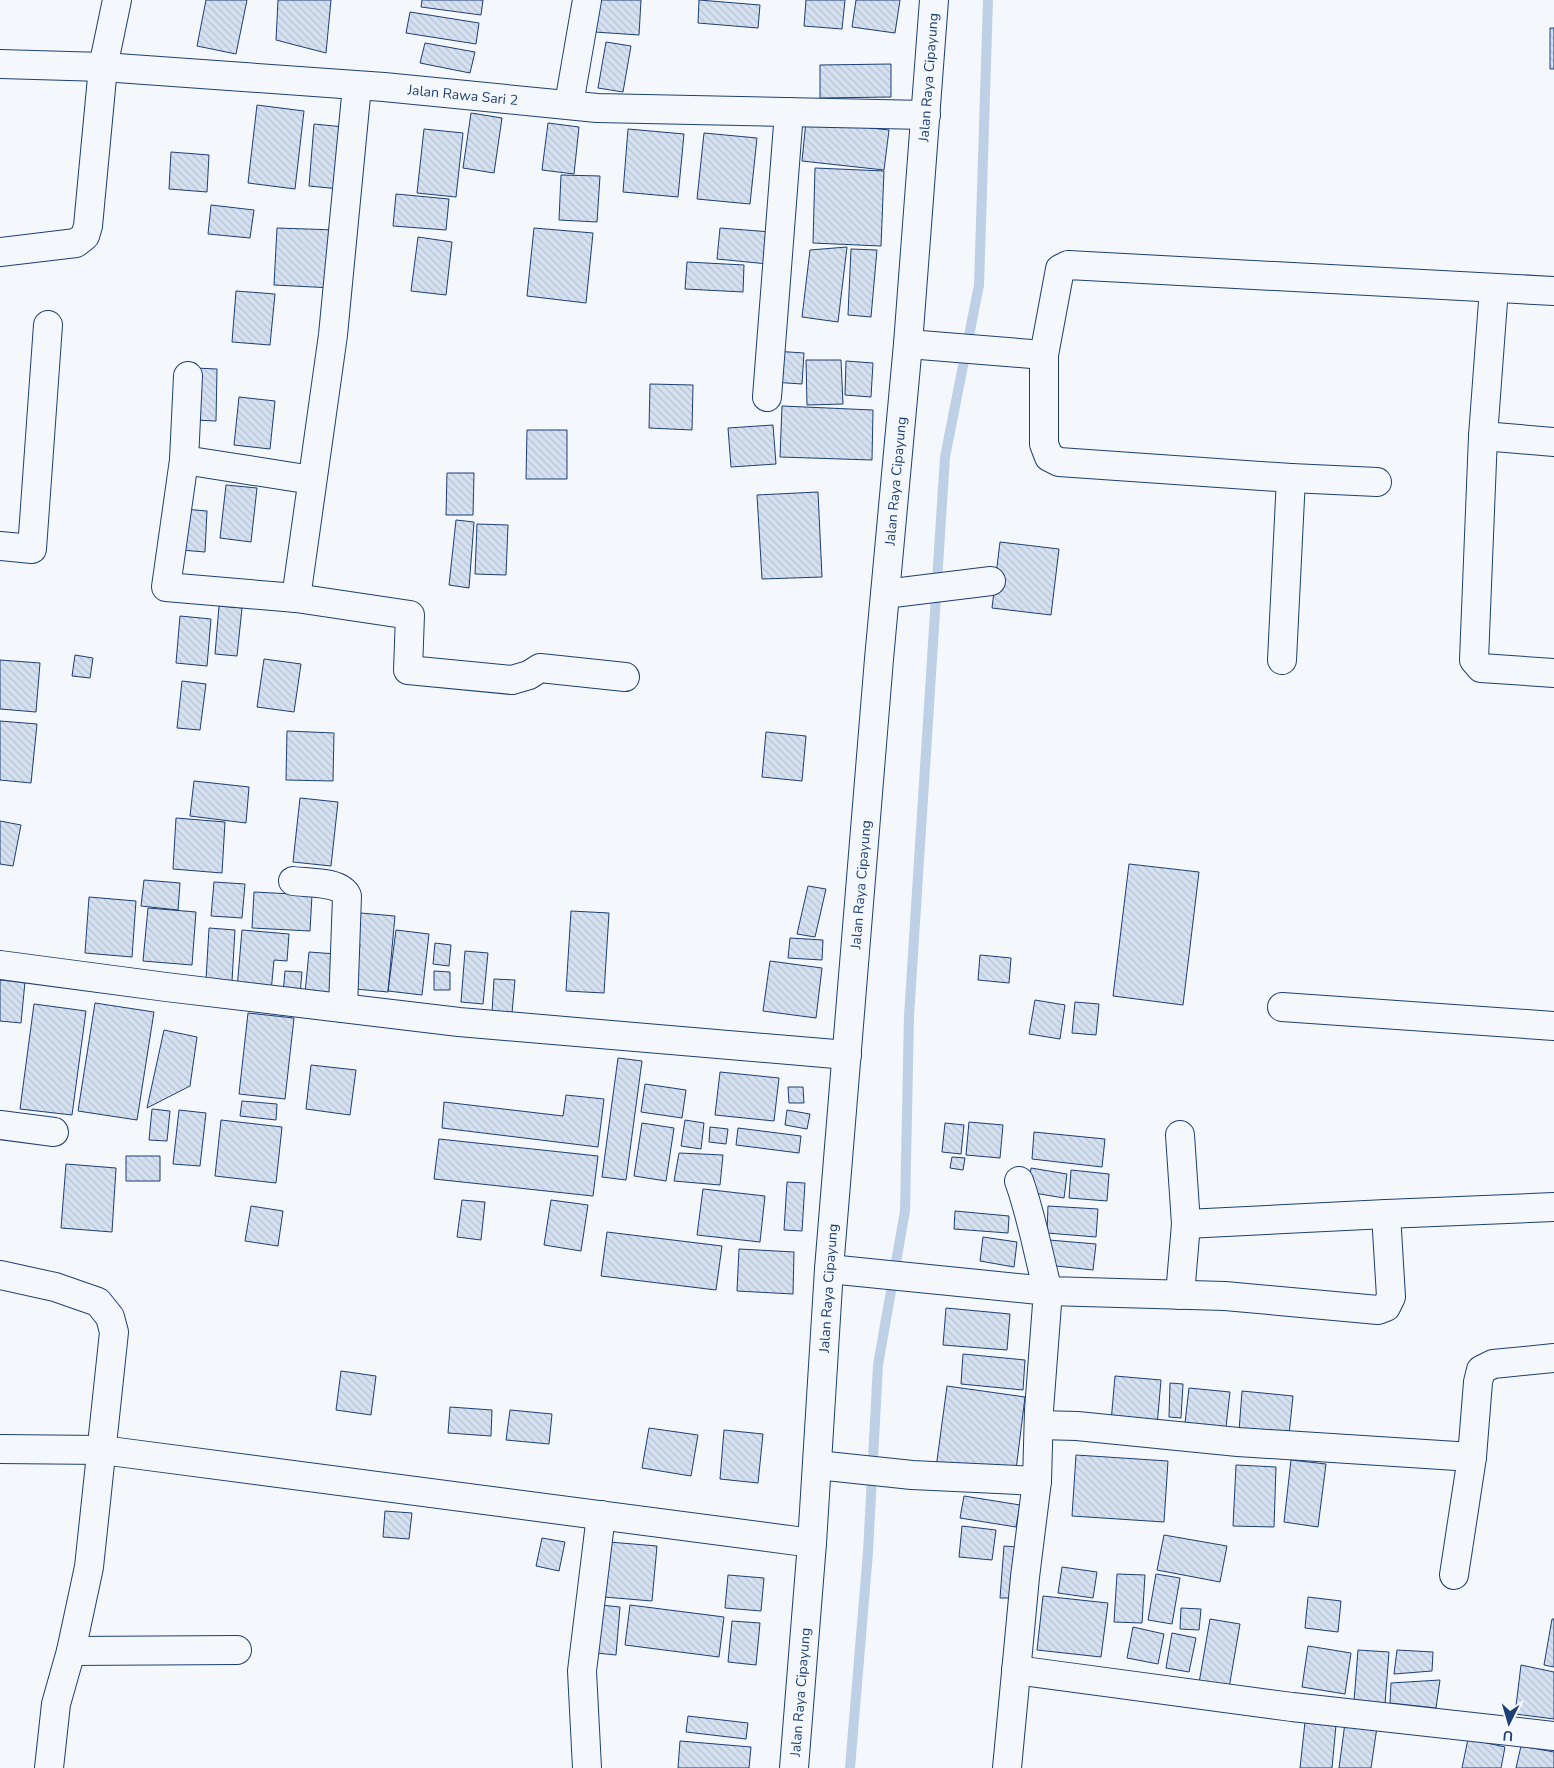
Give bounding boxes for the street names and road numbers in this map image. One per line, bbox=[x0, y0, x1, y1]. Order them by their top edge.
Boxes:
street label: Jalan Raya Cipayung bbox=[914, 12, 942, 144]
street label: Jalan Rawa Sari 2 bbox=[406, 80, 519, 110]
street label: Jalan Raya Cipayung bbox=[880, 416, 911, 547]
street label: Jalan Raya Cipayung bbox=[846, 819, 875, 951]
street label: Jalan Raya Cipayung bbox=[814, 1223, 842, 1354]
street label: Jalan Raya Cipayung bbox=[785, 1627, 815, 1758]

